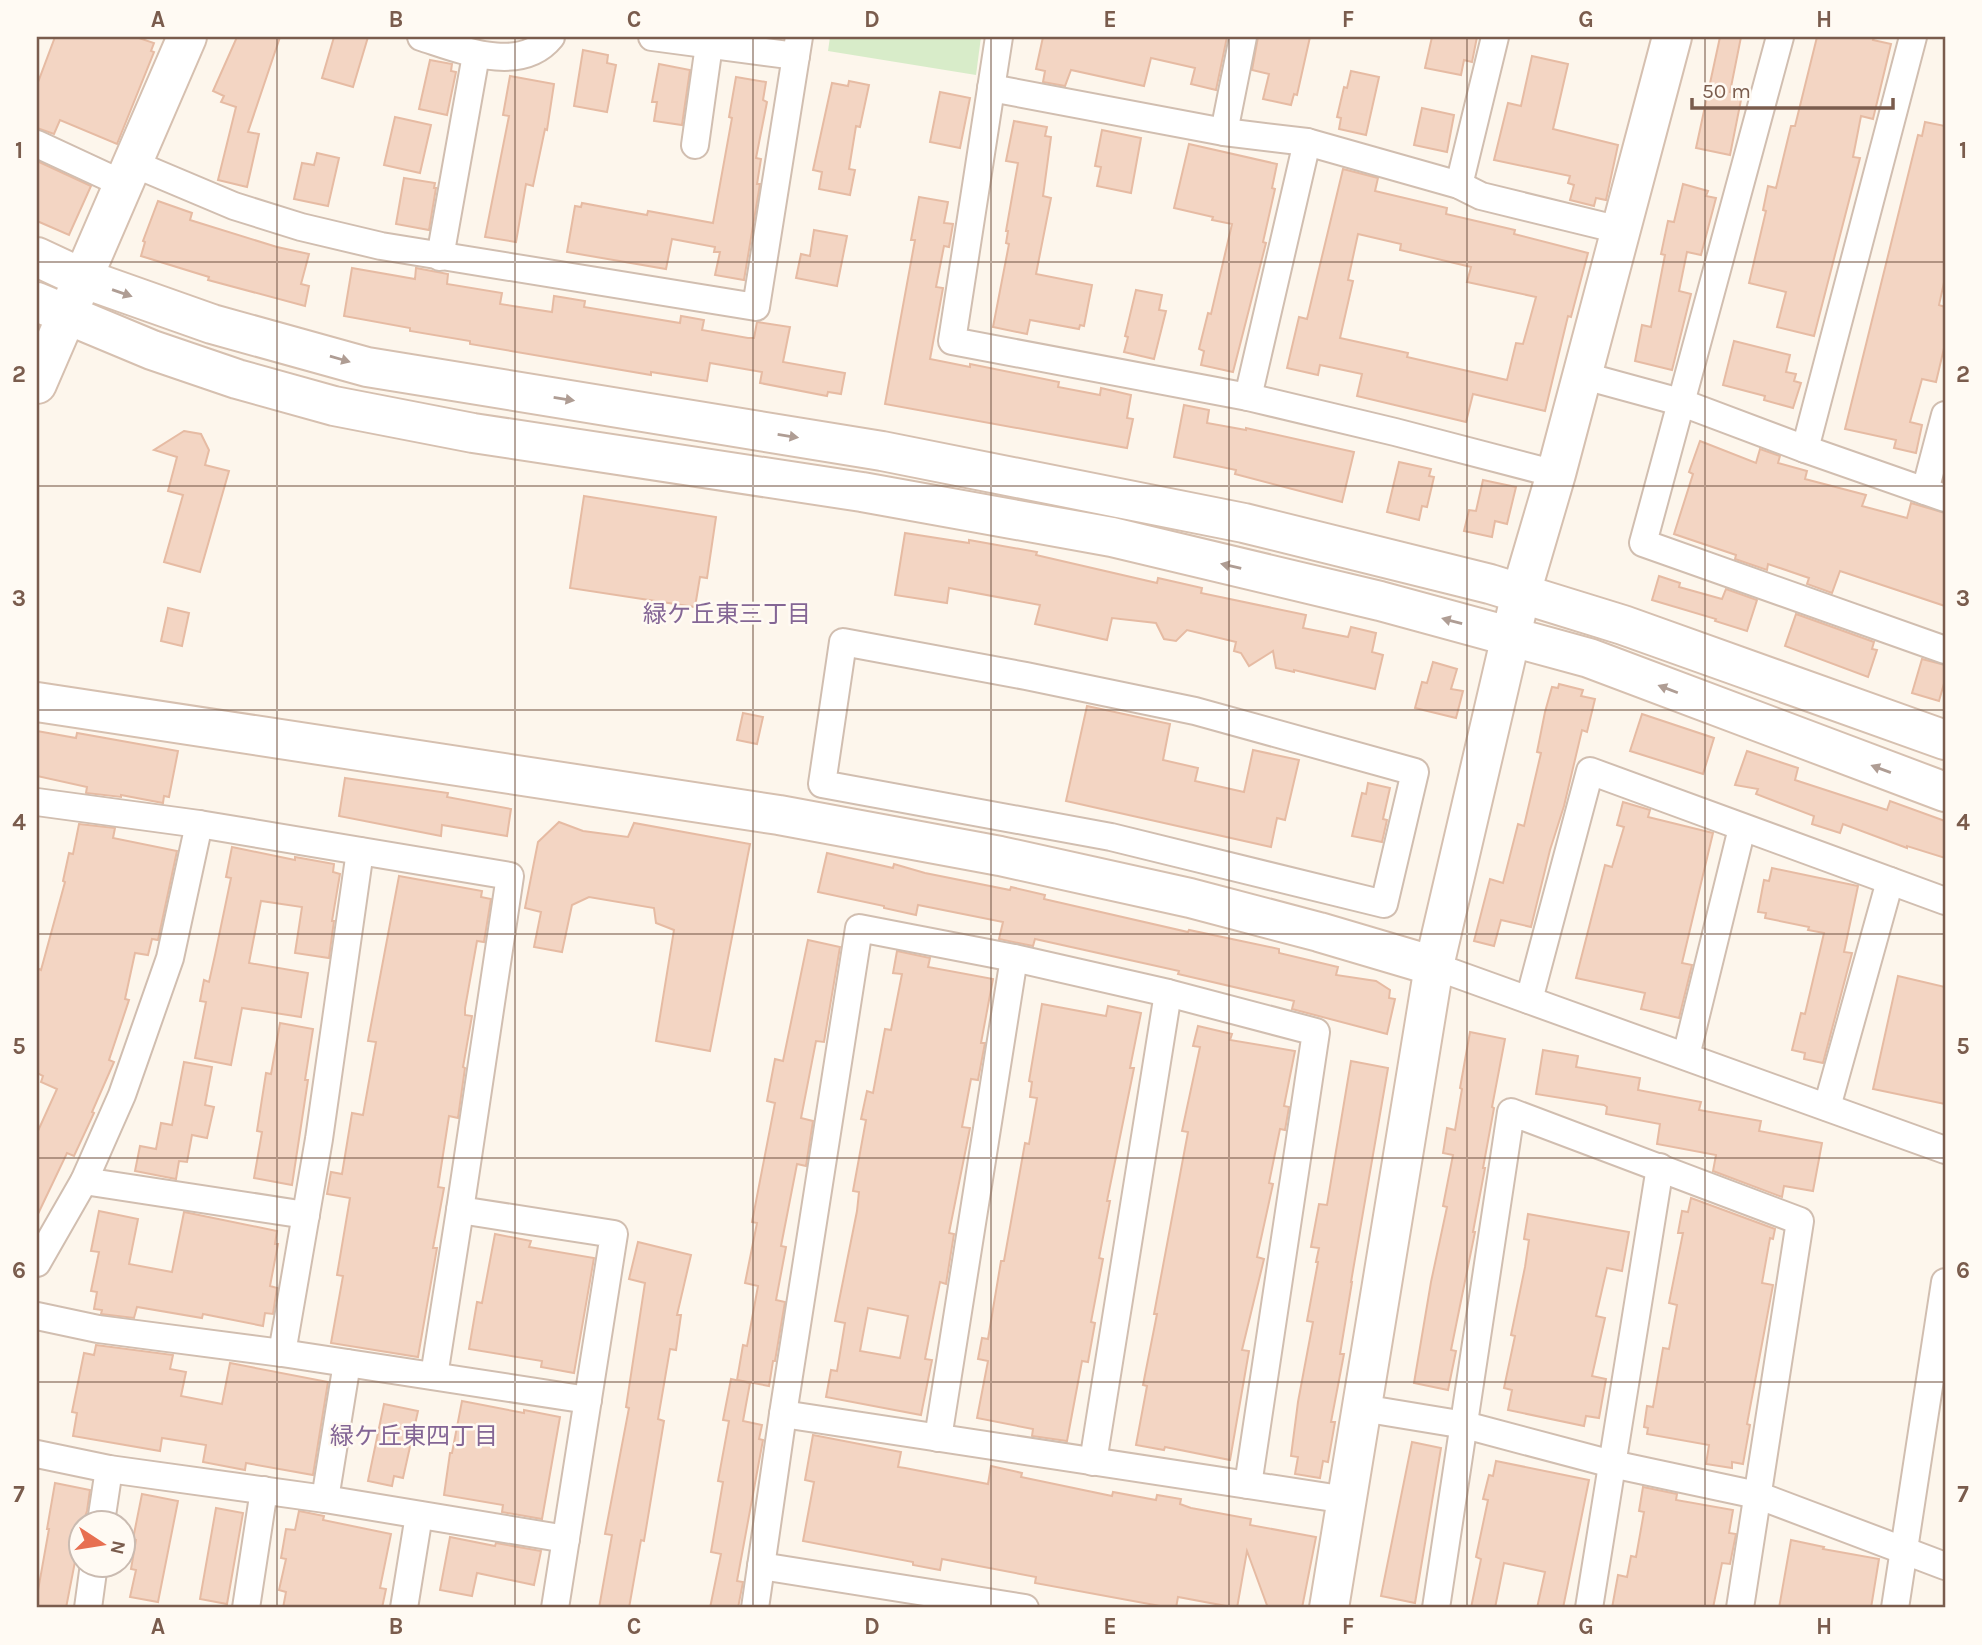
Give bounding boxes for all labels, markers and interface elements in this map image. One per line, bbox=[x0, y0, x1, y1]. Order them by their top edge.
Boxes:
text: A bbox=[151, 6, 165, 33]
text: B bbox=[389, 6, 403, 33]
text: C bbox=[627, 6, 641, 33]
text: D bbox=[864, 6, 880, 33]
text: E bbox=[1103, 6, 1117, 33]
text: F bbox=[1342, 6, 1354, 33]
text: G bbox=[1578, 6, 1594, 33]
text: H bbox=[1816, 6, 1832, 33]
scale bar bbox=[1692, 66, 1893, 110]
text: 50 m bbox=[1702, 79, 1751, 103]
text: 1 bbox=[15, 137, 23, 164]
text: 1 bbox=[1959, 137, 1967, 164]
one-way arrow bbox=[112, 288, 133, 299]
one-way arrow bbox=[330, 355, 351, 365]
text: 2 bbox=[12, 361, 26, 388]
text: 2 bbox=[1956, 361, 1970, 388]
one-way arrow bbox=[553, 394, 575, 405]
one-way arrow bbox=[777, 431, 799, 442]
one-way arrow bbox=[1220, 560, 1242, 571]
text: 3 bbox=[12, 585, 26, 612]
text: 3 bbox=[1956, 585, 1970, 612]
district label: 緑ケ丘東三丁目 bbox=[643, 600, 811, 628]
one-way arrow bbox=[1441, 615, 1462, 625]
one-way arrow bbox=[1658, 683, 1679, 694]
one-way arrow bbox=[1871, 763, 1892, 774]
text: 4 bbox=[12, 809, 26, 836]
text: 4 bbox=[1956, 809, 1970, 836]
text: 5 bbox=[12, 1033, 26, 1060]
text: 5 bbox=[1956, 1033, 1970, 1060]
text: 6 bbox=[12, 1257, 26, 1284]
text: 6 bbox=[1956, 1257, 1970, 1284]
district label: 緑ケ丘東四丁目 bbox=[330, 1422, 498, 1450]
text: 7 bbox=[13, 1481, 25, 1508]
text: 7 bbox=[1957, 1481, 1969, 1508]
north arrow bbox=[66, 1508, 136, 1578]
text: N bbox=[105, 1538, 130, 1556]
text: A bbox=[151, 1613, 165, 1640]
text: B bbox=[389, 1613, 403, 1640]
text: C bbox=[627, 1613, 641, 1640]
text: D bbox=[864, 1613, 880, 1640]
text: E bbox=[1103, 1613, 1117, 1640]
text: F bbox=[1342, 1613, 1354, 1640]
text: G bbox=[1578, 1613, 1594, 1640]
text: H bbox=[1816, 1613, 1832, 1640]

